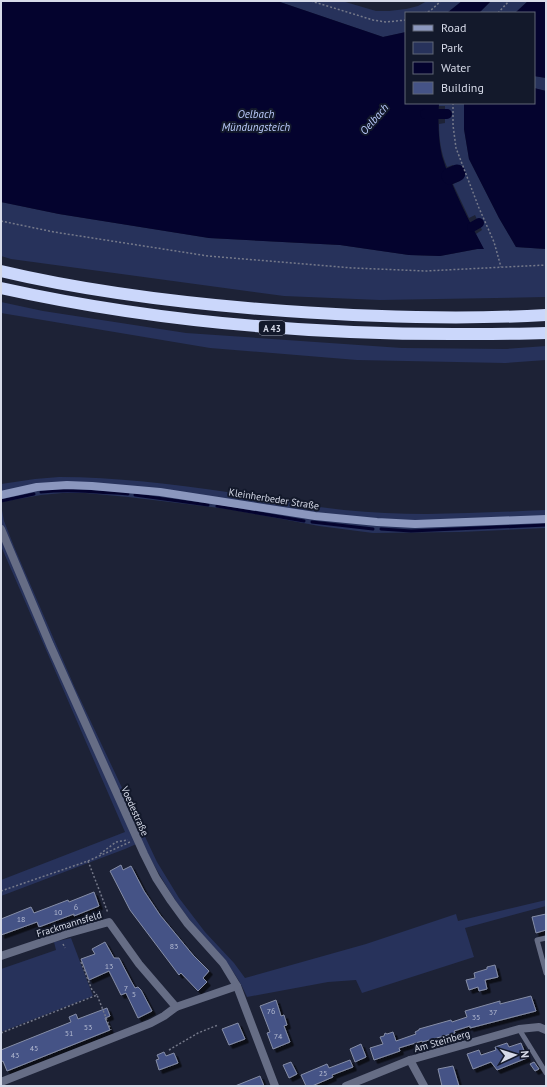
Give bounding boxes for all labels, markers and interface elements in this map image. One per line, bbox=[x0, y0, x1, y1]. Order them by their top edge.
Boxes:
legend bbox=[405, 12, 535, 104]
text: Road bbox=[441, 20, 466, 35]
text: Park bbox=[441, 40, 463, 55]
text: Water bbox=[441, 60, 471, 75]
text: Building bbox=[441, 80, 484, 95]
water label: Oelbach bbox=[357, 100, 391, 137]
water label: Oelbach Mündungsteich bbox=[222, 107, 290, 134]
road number: A 43 bbox=[259, 321, 285, 335]
street label: Kleinherbeder Straße bbox=[228, 485, 320, 513]
street label: Voedestraße bbox=[118, 783, 152, 838]
house number: 6 bbox=[74, 902, 78, 912]
house number: 10 bbox=[54, 907, 63, 917]
street label: Frackmannsfeld bbox=[35, 908, 103, 940]
house number: 18 bbox=[17, 914, 25, 924]
house number: 83 bbox=[170, 941, 178, 951]
house number: 13 bbox=[105, 961, 113, 971]
house number: 7 bbox=[124, 983, 128, 993]
house number: 5 bbox=[132, 989, 136, 999]
house number: 76 bbox=[267, 1006, 275, 1016]
house number: 37 bbox=[489, 1007, 497, 1017]
house number: 35 bbox=[472, 1012, 480, 1022]
house number: 53 bbox=[84, 1022, 92, 1032]
street label: Am Steinberg bbox=[412, 1027, 472, 1055]
house number: 51 bbox=[65, 1028, 73, 1038]
house number: 74 bbox=[274, 1031, 283, 1041]
north arrow bbox=[495, 1035, 535, 1075]
house number: 45 bbox=[30, 1043, 38, 1053]
house number: 43 bbox=[11, 1050, 19, 1060]
text: N bbox=[518, 1050, 532, 1058]
house number: 25 bbox=[319, 1068, 327, 1078]

